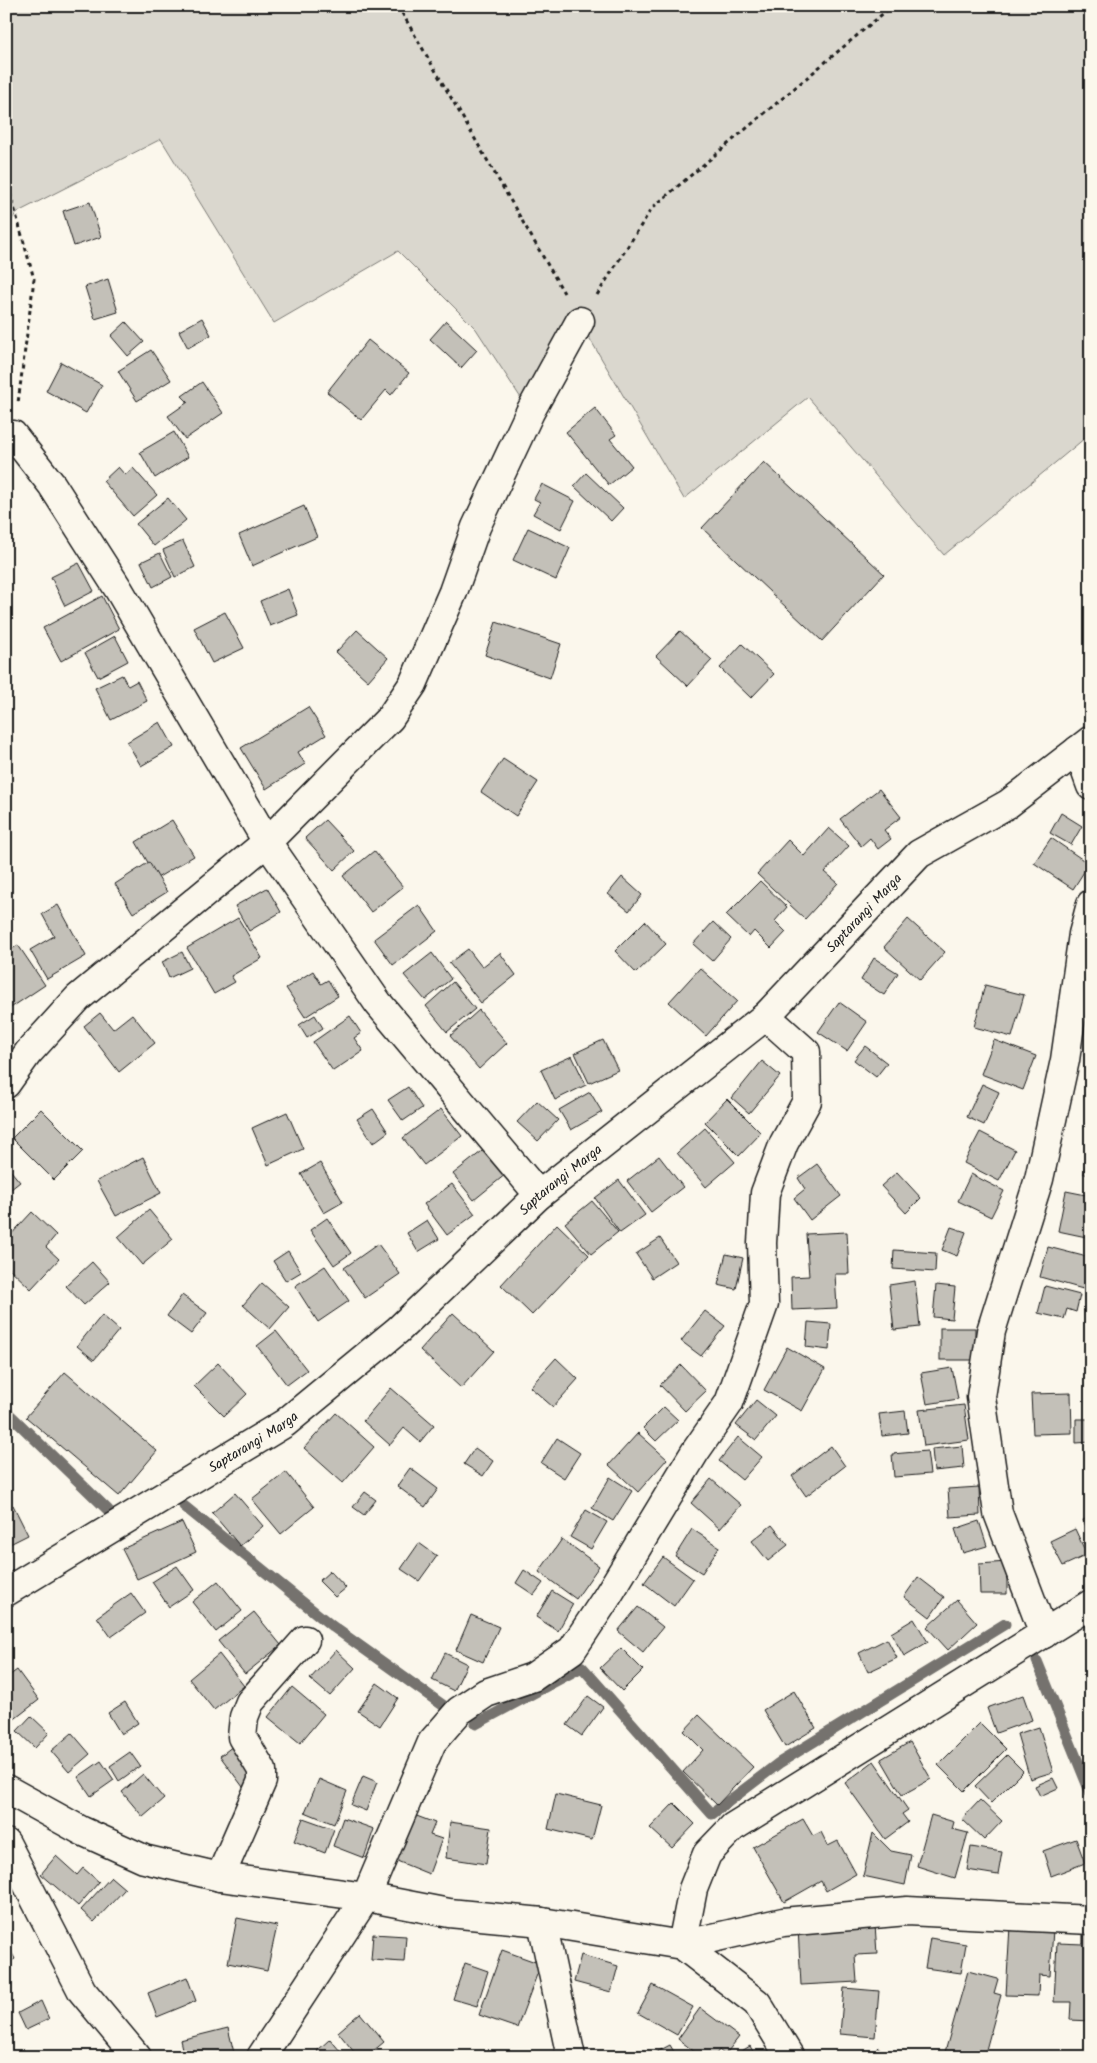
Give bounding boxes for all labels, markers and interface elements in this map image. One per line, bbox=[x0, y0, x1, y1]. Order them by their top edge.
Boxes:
street label: Saptarangi Marga bbox=[821, 869, 908, 958]
street label: Saptarangi Marga bbox=[514, 1139, 607, 1221]
street label: Saptarangi Marga bbox=[204, 1406, 303, 1479]

